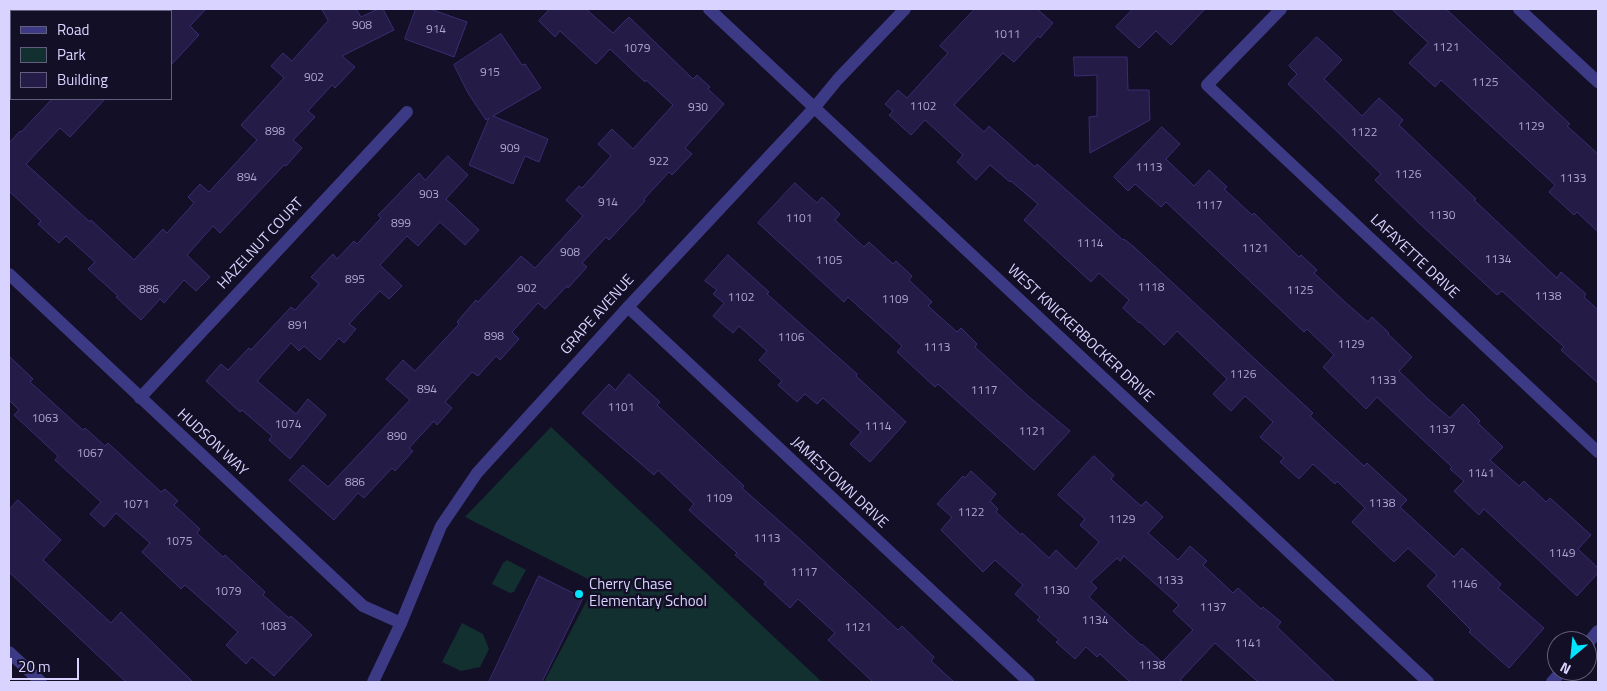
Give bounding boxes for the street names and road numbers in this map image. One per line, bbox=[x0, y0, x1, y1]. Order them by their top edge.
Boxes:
street label: HAZELNUT COURT bbox=[214, 195, 308, 293]
street label: LAFAYETTE DRIVE bbox=[1366, 211, 1462, 303]
street label: WEST KNICKERBOCKER DRIVE bbox=[1003, 261, 1157, 407]
street label: GRAPE AVENUE bbox=[557, 271, 639, 359]
street label: HUDSON WAY bbox=[173, 406, 251, 480]
street label: JAMESTOWN DRIVE bbox=[787, 433, 891, 533]

